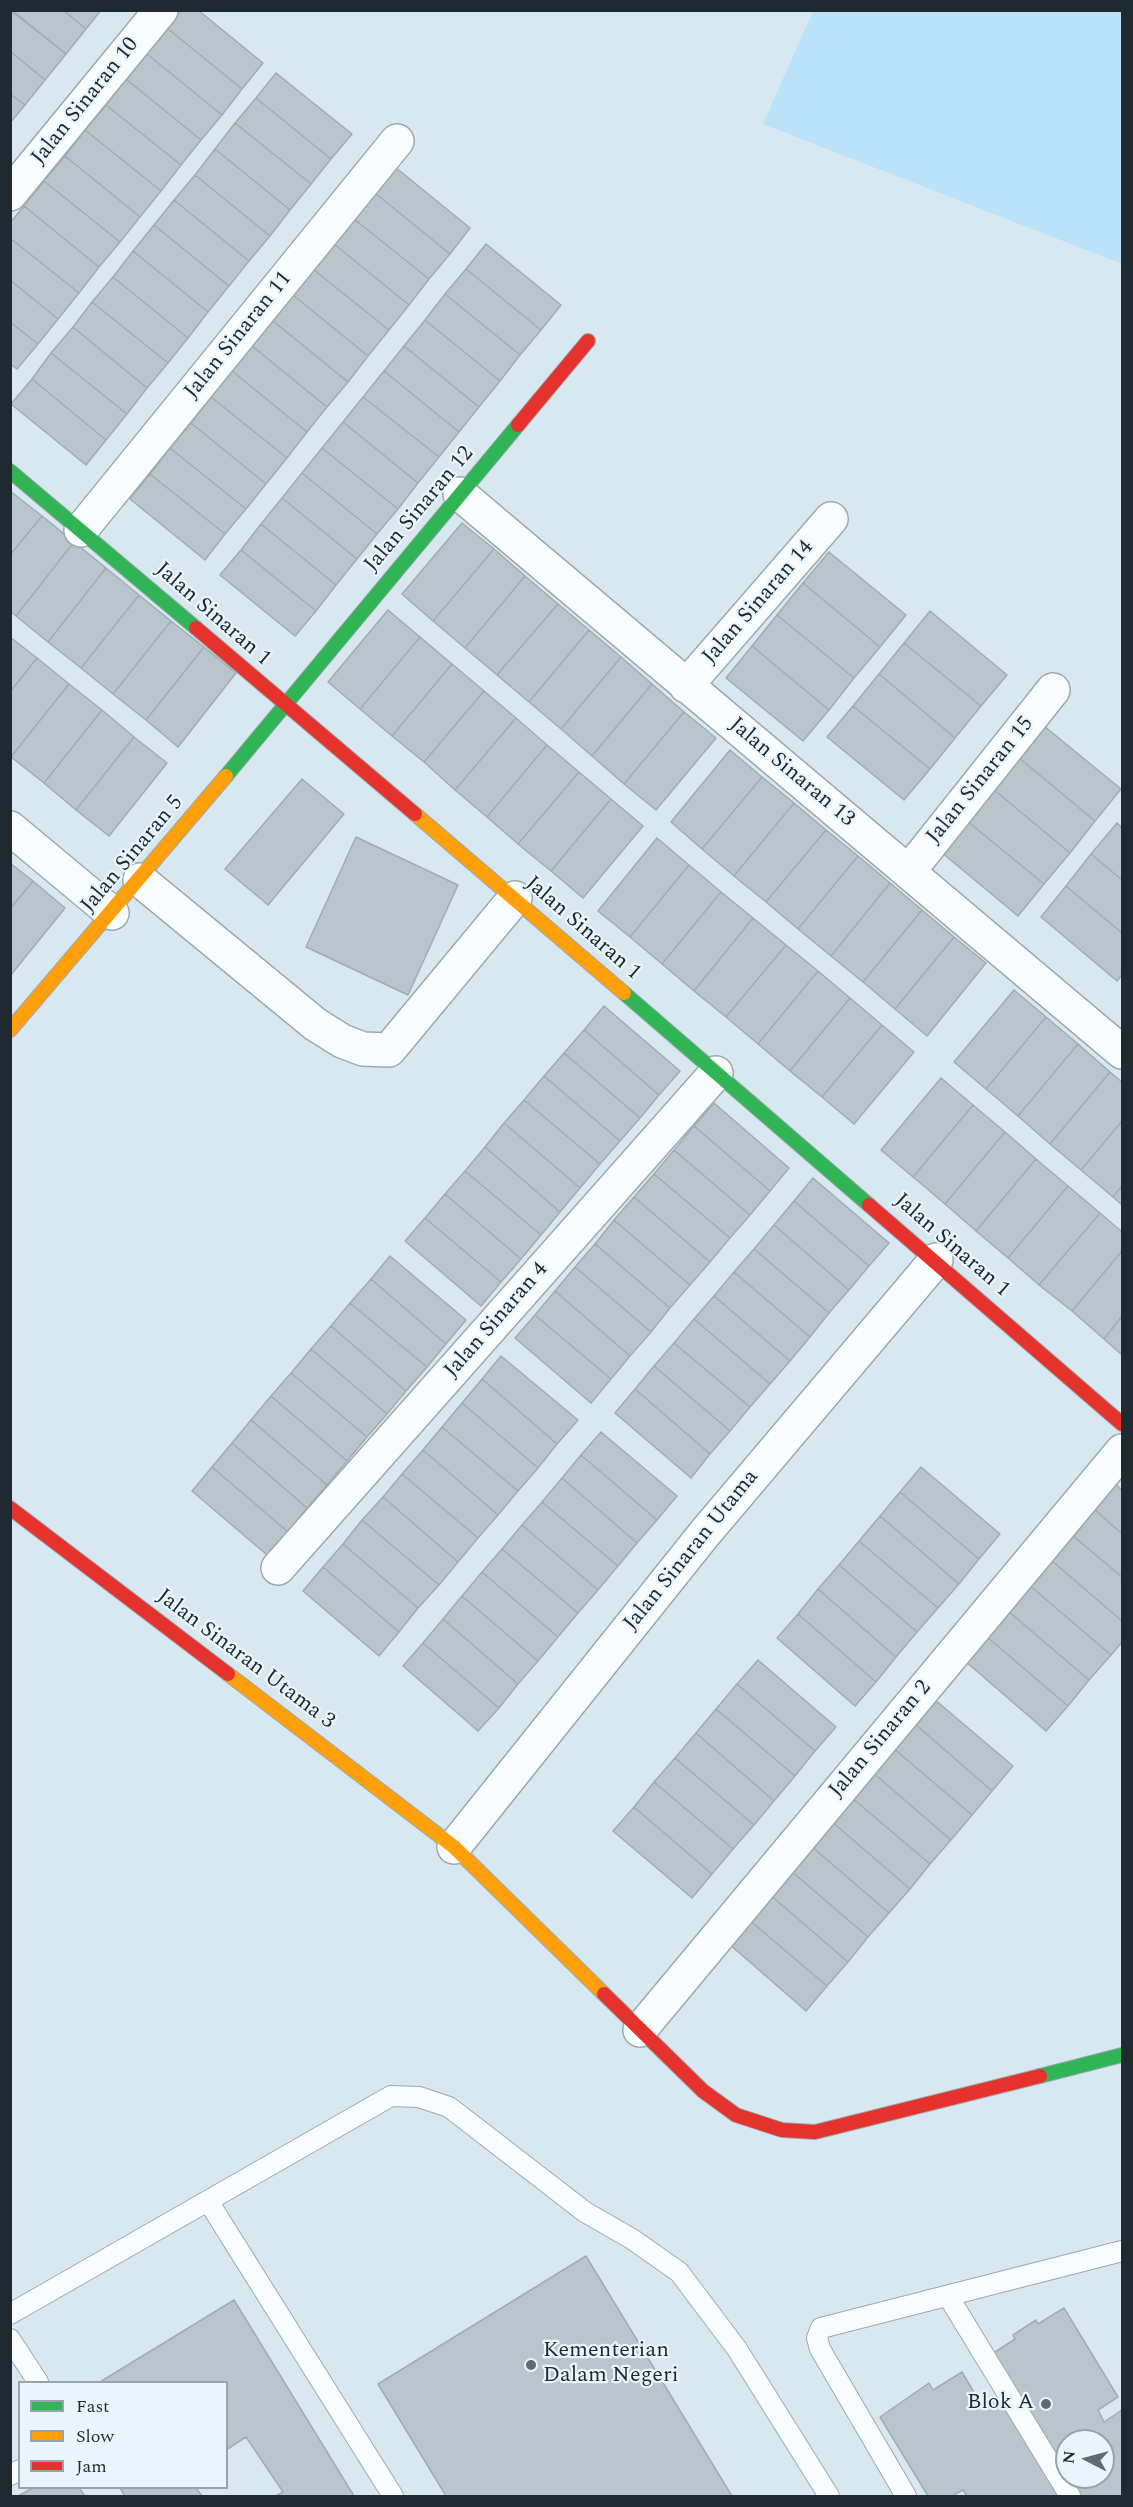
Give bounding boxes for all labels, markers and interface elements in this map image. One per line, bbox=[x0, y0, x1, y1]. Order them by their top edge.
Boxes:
street label: Jalan Sinaran 10 bbox=[27, 33, 145, 171]
street label: Jalan Sinaran 11 bbox=[180, 267, 298, 405]
street label: Jalan Sinaran 12 bbox=[360, 442, 480, 578]
street label: Jalan Sinaran 14 bbox=[698, 535, 820, 671]
street label: Jalan Sinaran 1 bbox=[149, 557, 275, 673]
street label: Jalan Sinaran 15 bbox=[922, 712, 1040, 850]
street label: Jalan Sinaran 13 bbox=[723, 713, 859, 833]
street label: Jalan Sinaran 5 bbox=[76, 791, 190, 919]
street label: Jalan Sinaran 1 bbox=[519, 871, 645, 987]
street label: Jalan Sinaran 1 bbox=[888, 1188, 1014, 1304]
street label: Jalan Sinaran 4 bbox=[439, 1258, 555, 1384]
street label: Jalan Sinaran Utama bbox=[619, 1465, 765, 1637]
street label: Jalan Sinaran Utama 3 bbox=[151, 1584, 339, 1736]
street label: Jalan Sinaran 2 bbox=[824, 1676, 938, 1804]
place label: Kementerian Dalam Negeri bbox=[543, 2339, 679, 2390]
marker: Kementerian Dalam Negeri bbox=[524, 2358, 538, 2372]
legend bbox=[18, 2381, 228, 2489]
place label: Blok A bbox=[967, 2391, 1034, 2417]
text: Fast bbox=[76, 2393, 109, 2420]
marker: Blok A bbox=[1039, 2397, 1053, 2411]
text: Slow bbox=[76, 2423, 114, 2450]
north arrow bbox=[1055, 2429, 1115, 2489]
text: N bbox=[1056, 2450, 1082, 2465]
text: Jam bbox=[76, 2453, 107, 2480]

